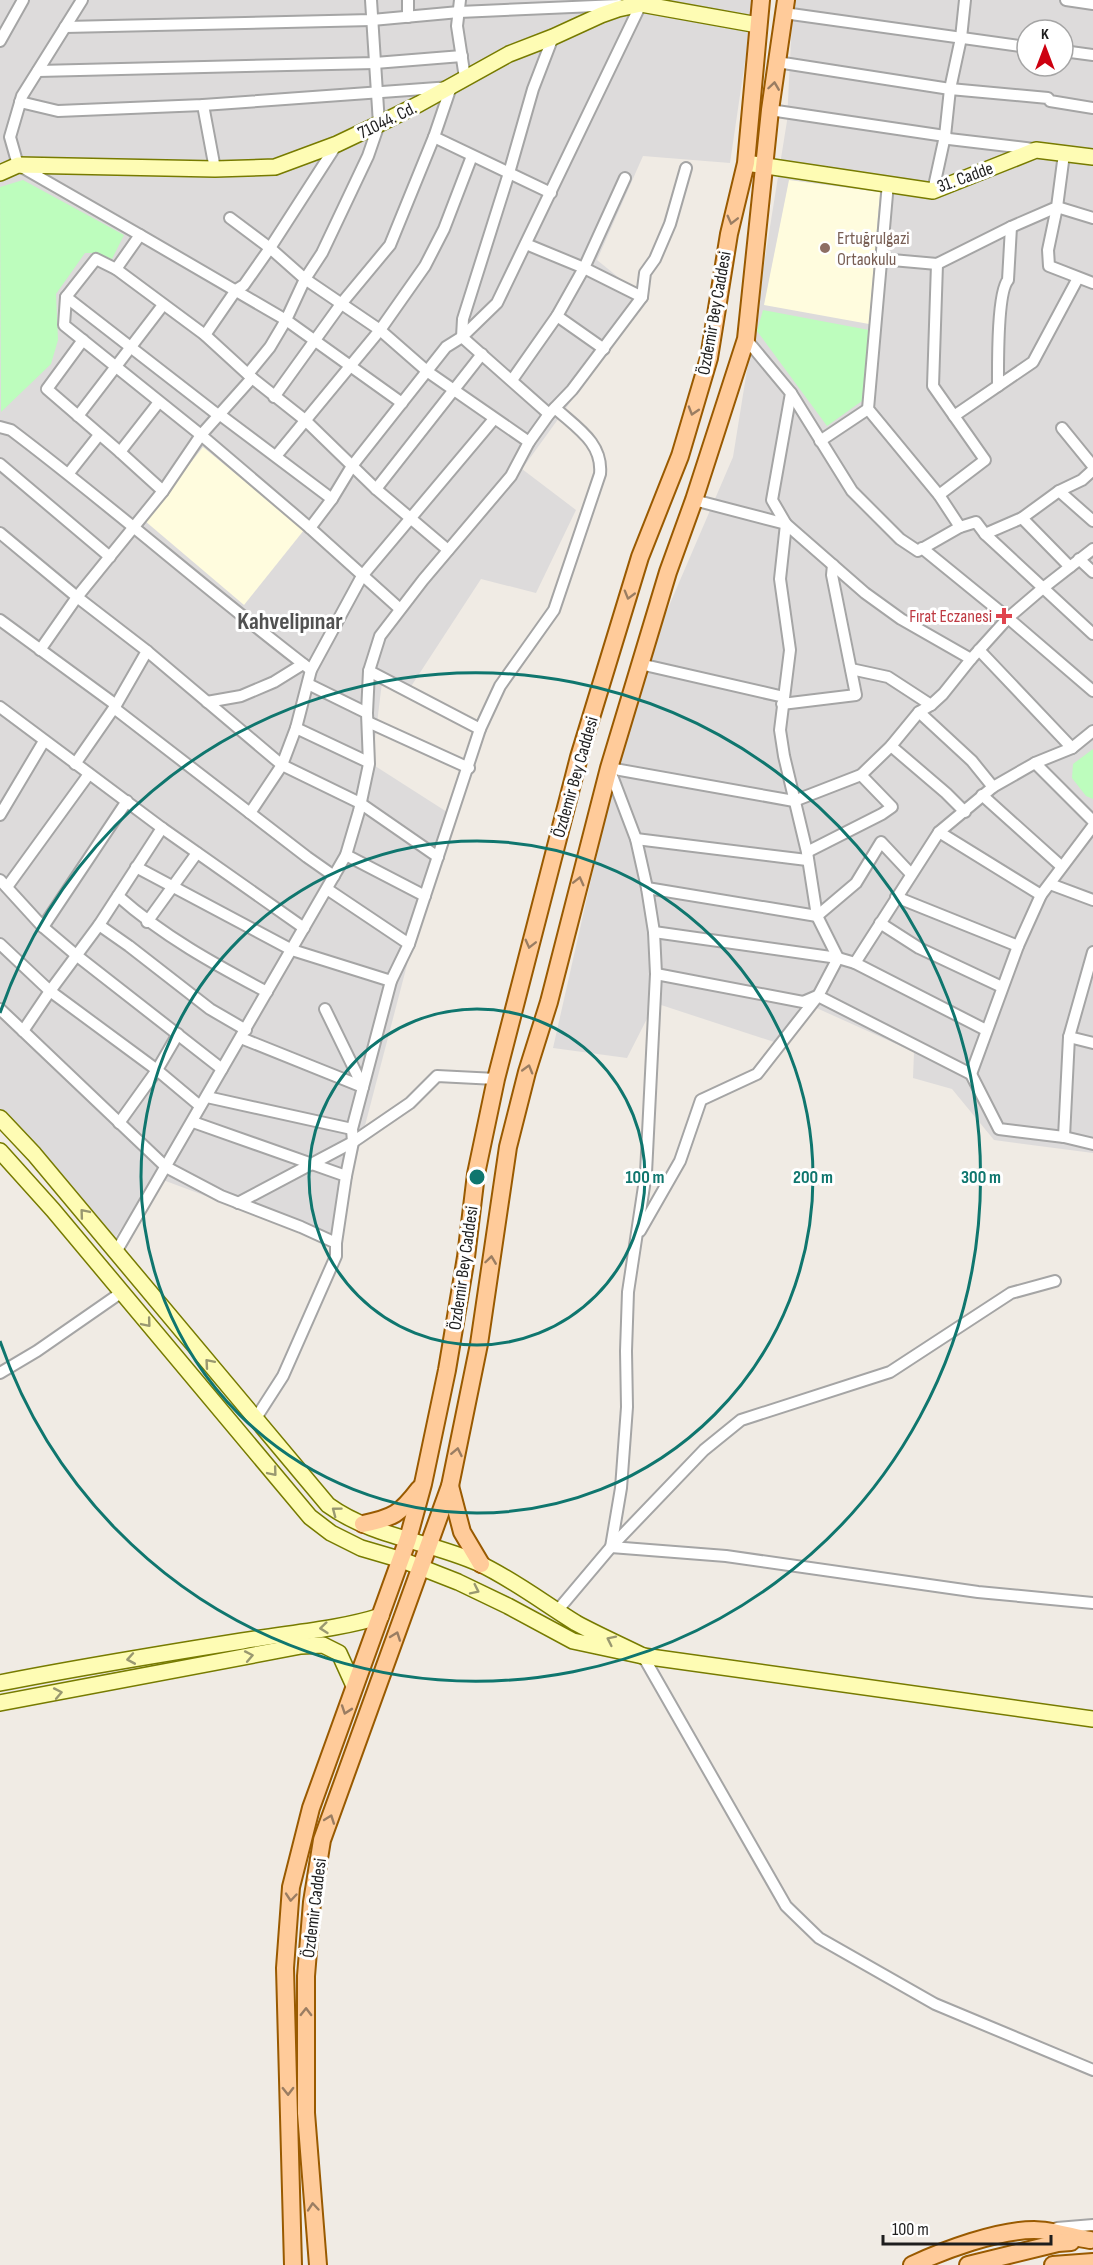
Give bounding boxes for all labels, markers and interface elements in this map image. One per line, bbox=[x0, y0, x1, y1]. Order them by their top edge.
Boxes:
north arrow bbox=[1015, 18, 1075, 78]
text: K bbox=[1041, 25, 1049, 44]
one-way arrow bbox=[767, 81, 779, 90]
street label: 71044. Cd. bbox=[355, 97, 420, 144]
street label: 31. Cadde bbox=[934, 158, 996, 197]
one-way arrow bbox=[727, 215, 740, 225]
place label: Ertuğrulgazi Ortaokulu bbox=[837, 228, 910, 270]
marker: Ertuğrulgazi Ortaokulu bbox=[818, 241, 832, 255]
street label: Özdemir Bey Caddesi bbox=[693, 250, 736, 377]
one-way arrow bbox=[688, 405, 700, 416]
one-way arrow bbox=[624, 589, 636, 600]
place label: Fırat Eczanesi bbox=[909, 606, 992, 627]
district label: Kahvelipınar bbox=[237, 607, 343, 636]
marker: Fırat Eczanesi bbox=[997, 609, 1011, 623]
street label: Özdemir Bey Caddesi bbox=[548, 714, 603, 840]
one-way arrow bbox=[572, 876, 585, 886]
one-way arrow bbox=[525, 939, 538, 949]
one-way arrow bbox=[521, 1064, 533, 1075]
centre of rings bbox=[467, 1167, 487, 1187]
text: 100 m bbox=[626, 1167, 665, 1188]
text: 200 m bbox=[793, 1167, 833, 1188]
text: 300 m bbox=[961, 1167, 1001, 1188]
street label: Özdemir Bey Caddesi bbox=[444, 1205, 483, 1331]
one-way arrow bbox=[80, 1209, 91, 1220]
one-way arrow bbox=[484, 1256, 496, 1265]
one-way arrow bbox=[140, 1316, 151, 1327]
one-way arrow bbox=[205, 1359, 216, 1370]
one-way arrow bbox=[450, 1448, 463, 1458]
one-way arrow bbox=[265, 1465, 276, 1476]
one-way arrow bbox=[332, 1507, 343, 1518]
one-way arrow bbox=[469, 1583, 480, 1594]
one-way arrow bbox=[319, 1621, 328, 1634]
one-way arrow bbox=[389, 1631, 402, 1642]
one-way arrow bbox=[607, 1636, 618, 1648]
one-way arrow bbox=[244, 1650, 254, 1663]
one-way arrow bbox=[127, 1652, 137, 1665]
one-way arrow bbox=[52, 1687, 62, 1700]
one-way arrow bbox=[340, 1704, 353, 1715]
one-way arrow bbox=[322, 1815, 335, 1825]
street label: Özdemir Caddesi bbox=[298, 1857, 331, 1959]
one-way arrow bbox=[285, 1892, 298, 1901]
one-way arrow bbox=[300, 2008, 312, 2017]
one-way arrow bbox=[282, 2087, 294, 2096]
one-way arrow bbox=[307, 2202, 320, 2211]
scale bar bbox=[883, 2208, 1051, 2246]
text: 100 m bbox=[892, 2219, 929, 2240]

